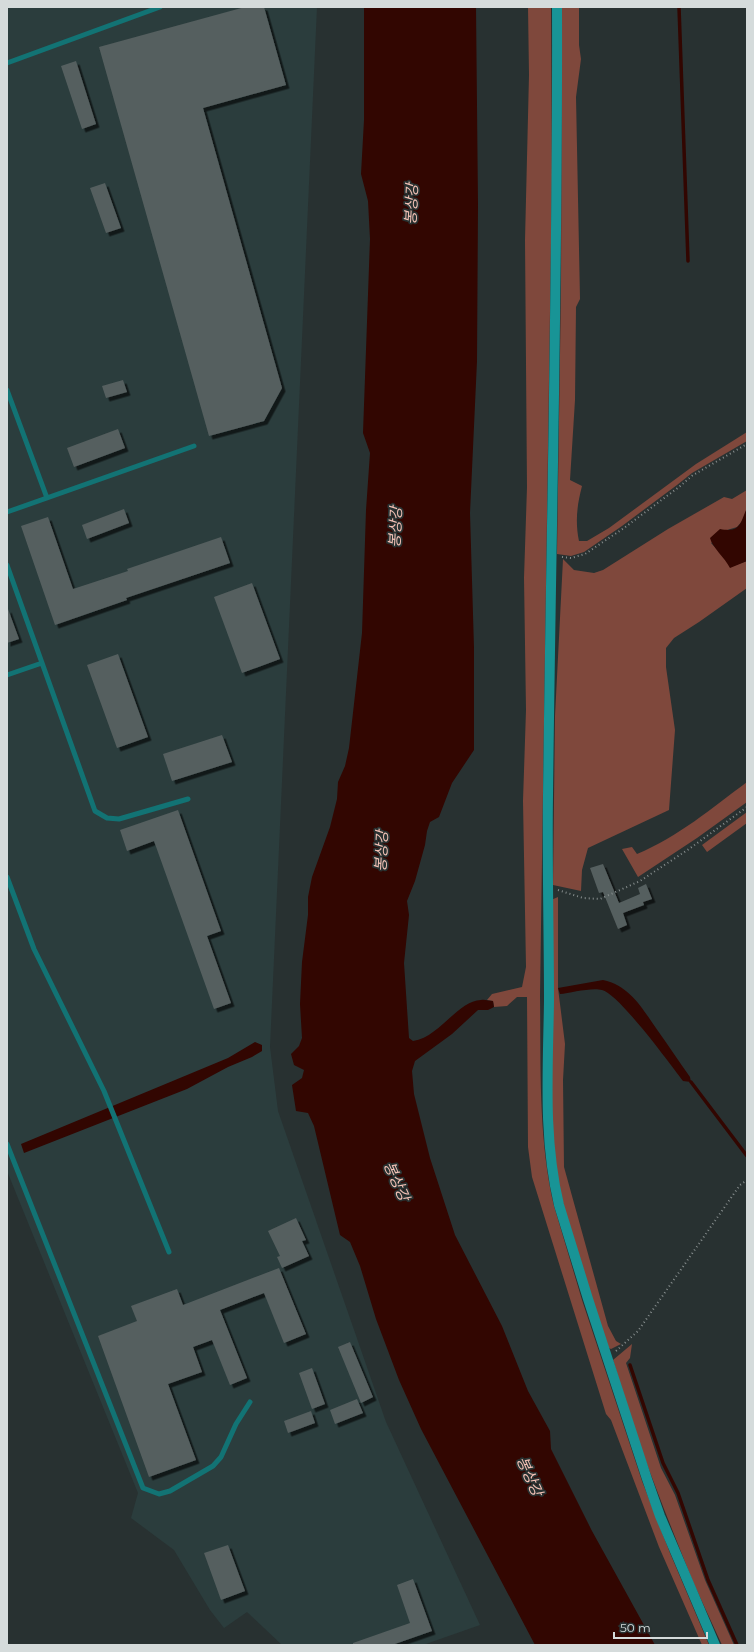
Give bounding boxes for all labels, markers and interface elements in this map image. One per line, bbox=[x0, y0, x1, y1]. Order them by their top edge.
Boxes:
water label: 봉상강 bbox=[400, 181, 422, 225]
water label: 봉상강 bbox=[384, 504, 406, 548]
water label: 봉상강 bbox=[370, 828, 392, 872]
water label: 봉상강 bbox=[380, 1158, 415, 1206]
water label: 봉상강 bbox=[513, 1453, 548, 1501]
scale bar bbox=[614, 1614, 707, 1640]
text: 50 m bbox=[620, 1620, 651, 1635]

